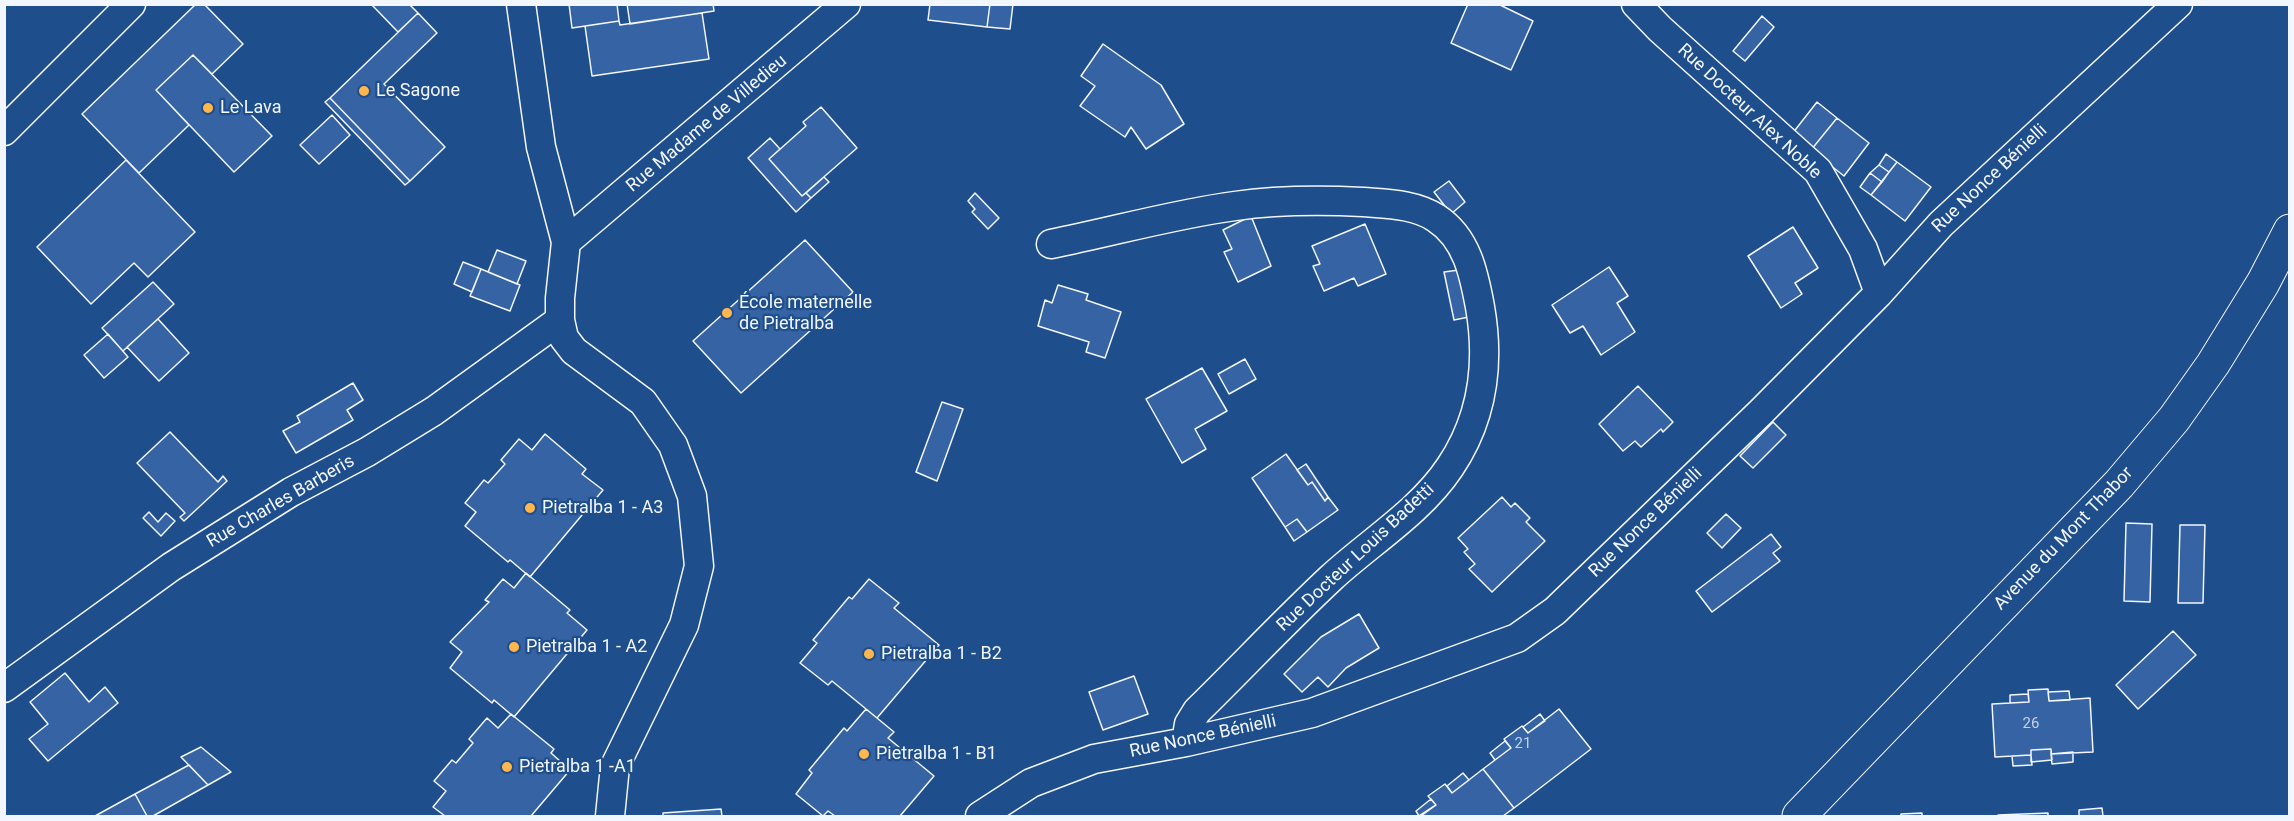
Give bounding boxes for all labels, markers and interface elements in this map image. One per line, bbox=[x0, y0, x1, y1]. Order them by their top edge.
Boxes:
street label: Rue Docteur Alex Noble bbox=[1673, 40, 1825, 184]
street label: Rue Madame de Villedieu bbox=[622, 51, 792, 197]
place label: Le Sagone bbox=[376, 80, 460, 102]
marker: Le Sagone bbox=[357, 84, 371, 98]
place label: Le Lava bbox=[220, 97, 281, 119]
marker: Le Lava bbox=[201, 101, 215, 115]
street label: Rue Nonce Bénielli bbox=[1928, 120, 2052, 238]
place label: École maternelle de Pietralba bbox=[739, 292, 872, 334]
marker: École maternelle de Pietralba bbox=[720, 306, 734, 320]
street label: Rue Charles Barberis bbox=[203, 451, 359, 553]
street label: Rue Nonce Bénielli bbox=[1585, 463, 1707, 583]
street label: Avenue du Mont Thabor bbox=[1990, 463, 2138, 615]
street label: Rue Docteur Louis Badetti bbox=[1273, 479, 1439, 637]
place label: Pietralba 1 - A3 bbox=[542, 497, 663, 519]
marker: Pietralba 1 - A3 bbox=[523, 501, 537, 515]
place label: Pietralba 1 - A2 bbox=[526, 636, 647, 658]
marker: Pietralba 1 - A2 bbox=[507, 640, 521, 654]
place label: Pietralba 1 - B2 bbox=[881, 643, 1002, 665]
marker: Pietralba 1 - B2 bbox=[862, 647, 876, 661]
street label: Rue Nonce Bénielli bbox=[1128, 711, 1278, 763]
house number: 26 bbox=[2023, 715, 2039, 733]
house number: 21 bbox=[1515, 735, 1531, 753]
place label: Pietralba 1 - B1 bbox=[876, 743, 997, 765]
marker: Pietralba 1 - B1 bbox=[857, 747, 871, 761]
place label: Pietralba 1 -A1 bbox=[519, 756, 636, 778]
marker: Pietralba 1 -A1 bbox=[500, 760, 514, 774]

